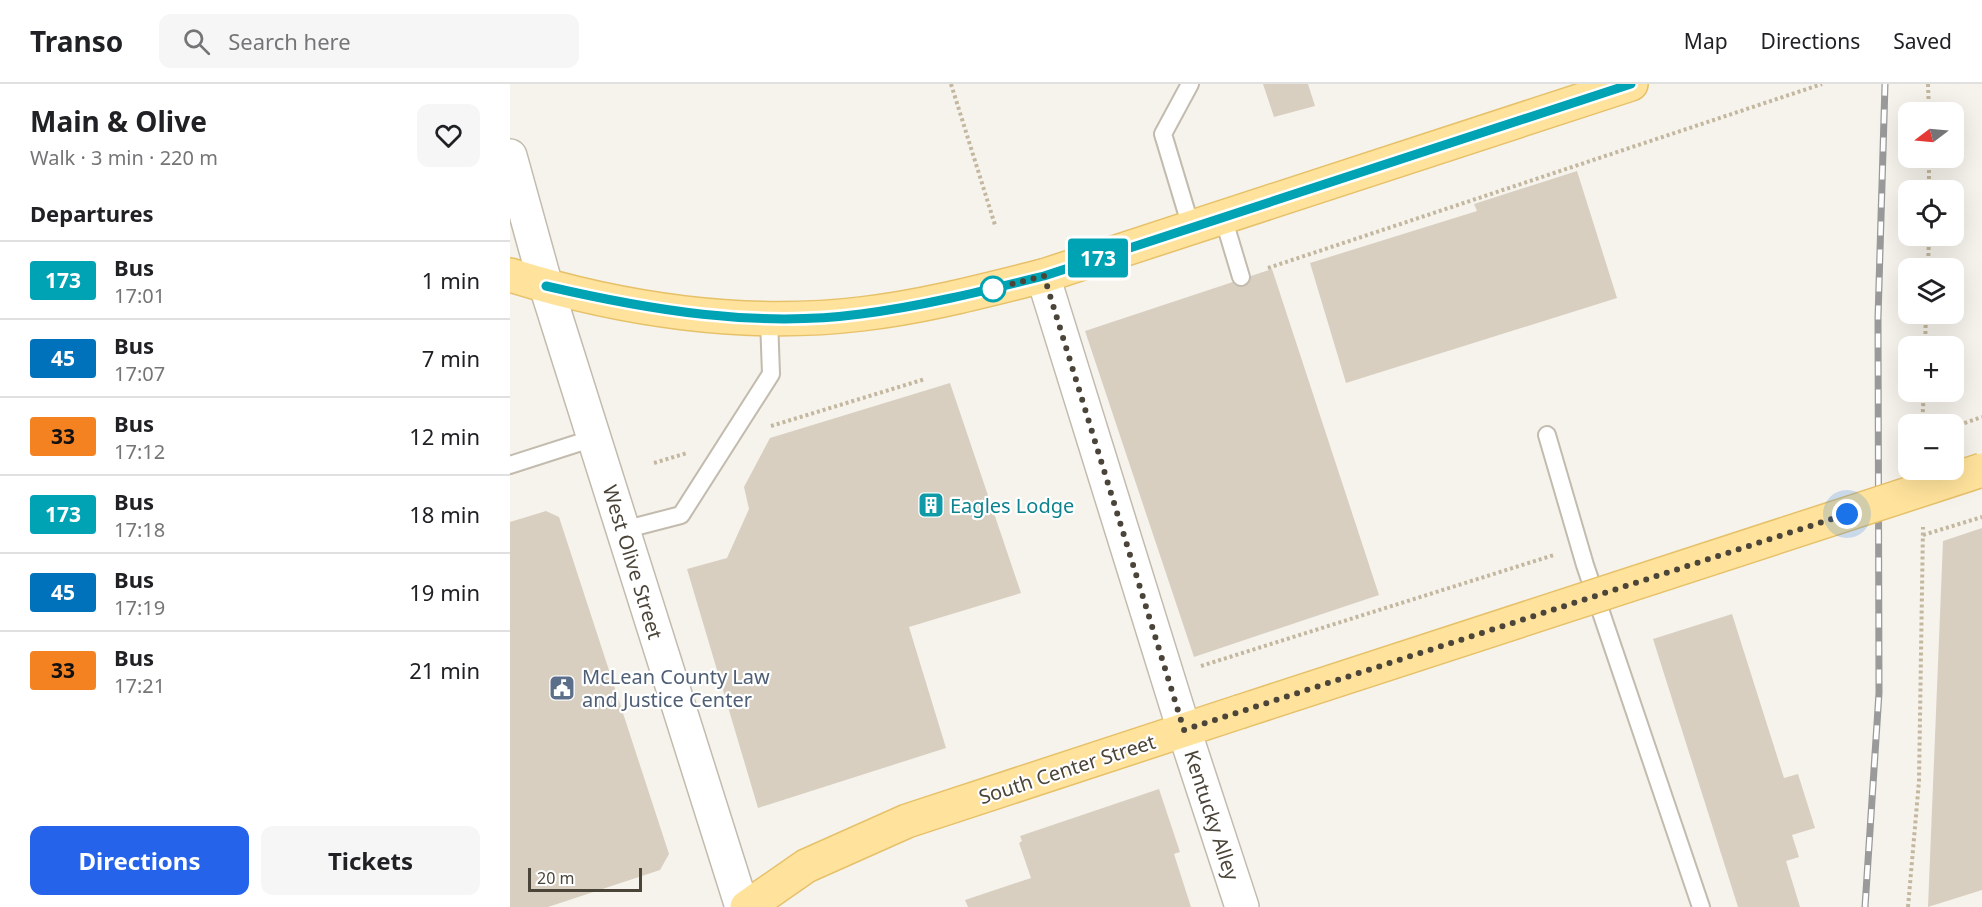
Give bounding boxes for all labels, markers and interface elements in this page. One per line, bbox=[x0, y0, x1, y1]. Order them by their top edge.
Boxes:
search box bbox=[159, 14, 579, 68]
text: Transo bbox=[30, 22, 123, 60]
icon: search bbox=[180, 25, 213, 58]
text: Search here bbox=[228, 26, 351, 56]
text: Map bbox=[1684, 27, 1728, 55]
text: Directions bbox=[1761, 27, 1860, 55]
text: Saved bbox=[1893, 27, 1952, 55]
text: Main & Olive bbox=[30, 102, 207, 140]
north arrow bbox=[1898, 102, 1964, 168]
map controls bbox=[1898, 102, 1964, 480]
button: heart bbox=[417, 104, 480, 167]
text: Walk · 3 min · 220 m bbox=[30, 144, 218, 171]
button: locate bbox=[1898, 180, 1964, 246]
text: Departures bbox=[30, 198, 154, 228]
line badge: 173 bbox=[1064, 238, 1132, 278]
text: 173 bbox=[1080, 244, 1116, 272]
text: Bus bbox=[114, 252, 154, 282]
button: layers bbox=[1898, 258, 1964, 324]
text: 1 min bbox=[422, 265, 480, 295]
text: 173 bbox=[45, 266, 81, 294]
unlabelled marker bbox=[980, 276, 1006, 302]
text: 17:01 bbox=[114, 282, 165, 309]
text: Bus bbox=[114, 330, 154, 360]
button: + bbox=[1898, 336, 1964, 402]
text: 7 min bbox=[422, 343, 480, 373]
text: 45 bbox=[51, 344, 75, 372]
text: 17:07 bbox=[114, 360, 165, 387]
text: Bus bbox=[114, 408, 154, 438]
button: − bbox=[1898, 414, 1964, 480]
text: 12 min bbox=[409, 421, 480, 451]
text: 33 bbox=[51, 422, 75, 450]
text: 17:12 bbox=[114, 438, 165, 465]
street label: West Olive Street bbox=[597, 482, 669, 642]
text: Bus bbox=[114, 486, 154, 516]
building icon: Eagles Lodge bbox=[916, 490, 946, 520]
place label: Eagles Lodge bbox=[950, 492, 1074, 519]
text: 18 min bbox=[409, 499, 480, 529]
your location bbox=[1832, 499, 1862, 529]
text: 173 bbox=[45, 500, 81, 528]
text: 17:18 bbox=[114, 516, 165, 543]
text: Bus bbox=[114, 564, 154, 594]
text: 19 min bbox=[409, 577, 480, 607]
text: 45 bbox=[51, 578, 75, 606]
text: 17:19 bbox=[114, 594, 165, 621]
text: Bus bbox=[114, 642, 154, 672]
text: 21 min bbox=[409, 655, 480, 685]
text: 33 bbox=[51, 656, 75, 684]
place label: McLean County Law and Justice Center bbox=[582, 663, 770, 713]
text: 17:21 bbox=[114, 672, 165, 699]
public building icon: McLean County Law and Justice Center bbox=[547, 673, 577, 703]
street label: South Center Street bbox=[975, 728, 1159, 810]
street label: Kentucky Alley bbox=[1178, 746, 1246, 884]
button: Directions bbox=[30, 826, 249, 895]
button: Tickets bbox=[261, 826, 480, 895]
scale bar bbox=[528, 865, 642, 892]
text: 20 m bbox=[537, 867, 574, 889]

